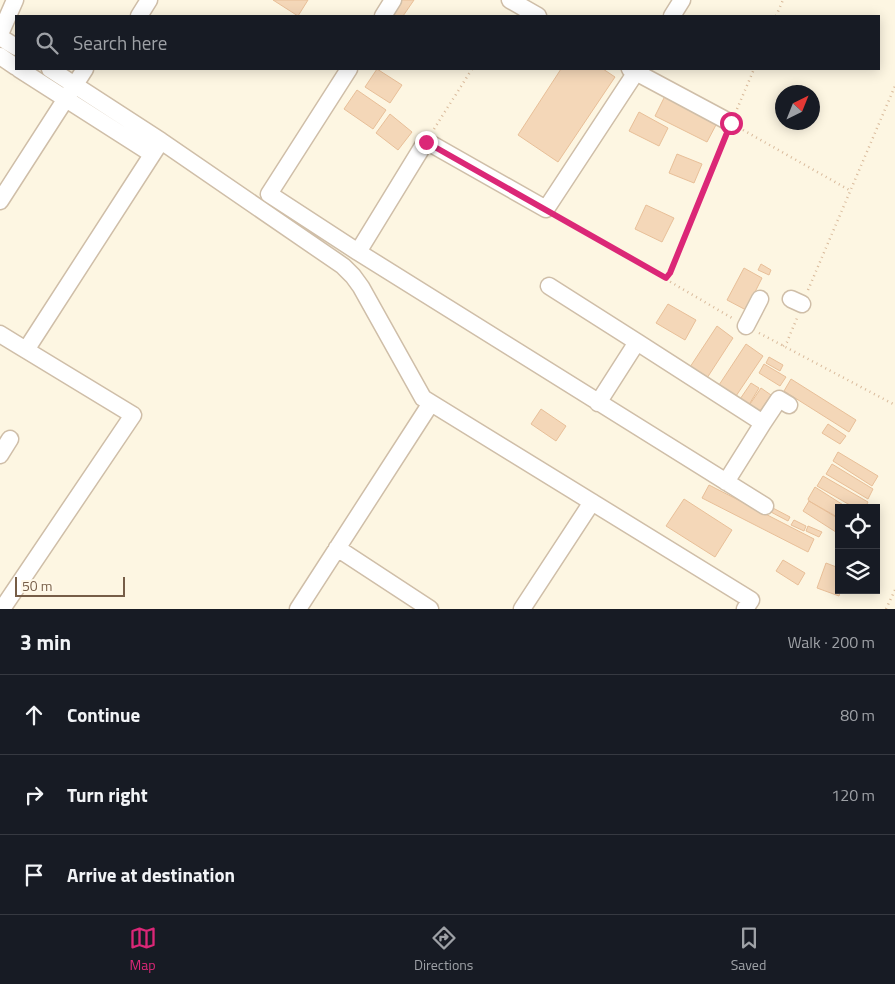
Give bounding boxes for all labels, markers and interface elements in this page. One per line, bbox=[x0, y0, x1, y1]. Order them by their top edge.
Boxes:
search box bbox=[15, 15, 880, 70]
text: Search here bbox=[73, 28, 167, 57]
icon: search bbox=[33, 29, 61, 57]
north arrow bbox=[775, 85, 820, 130]
route start bbox=[720, 112, 743, 135]
route end bbox=[415, 131, 438, 154]
map controls bbox=[835, 504, 880, 594]
button: locate bbox=[835, 504, 880, 549]
button: layers bbox=[835, 549, 880, 594]
scale bar bbox=[15, 574, 125, 597]
text: 50 m bbox=[22, 575, 52, 596]
text: 3 min bbox=[20, 626, 71, 658]
text: Walk · 200 m bbox=[787, 630, 875, 654]
text: Continue bbox=[67, 700, 140, 729]
icon: ahead bbox=[20, 701, 48, 729]
text: 80 m bbox=[840, 703, 875, 727]
text: Turn right bbox=[67, 780, 148, 809]
icon: right bbox=[20, 781, 48, 809]
text: 120 m bbox=[831, 783, 875, 807]
text: Arrive at destination bbox=[67, 860, 235, 889]
icon: arrive bbox=[20, 861, 48, 889]
tab: Map bbox=[129, 924, 157, 975]
tab: Directions bbox=[414, 924, 473, 975]
tab: Saved bbox=[731, 924, 766, 975]

